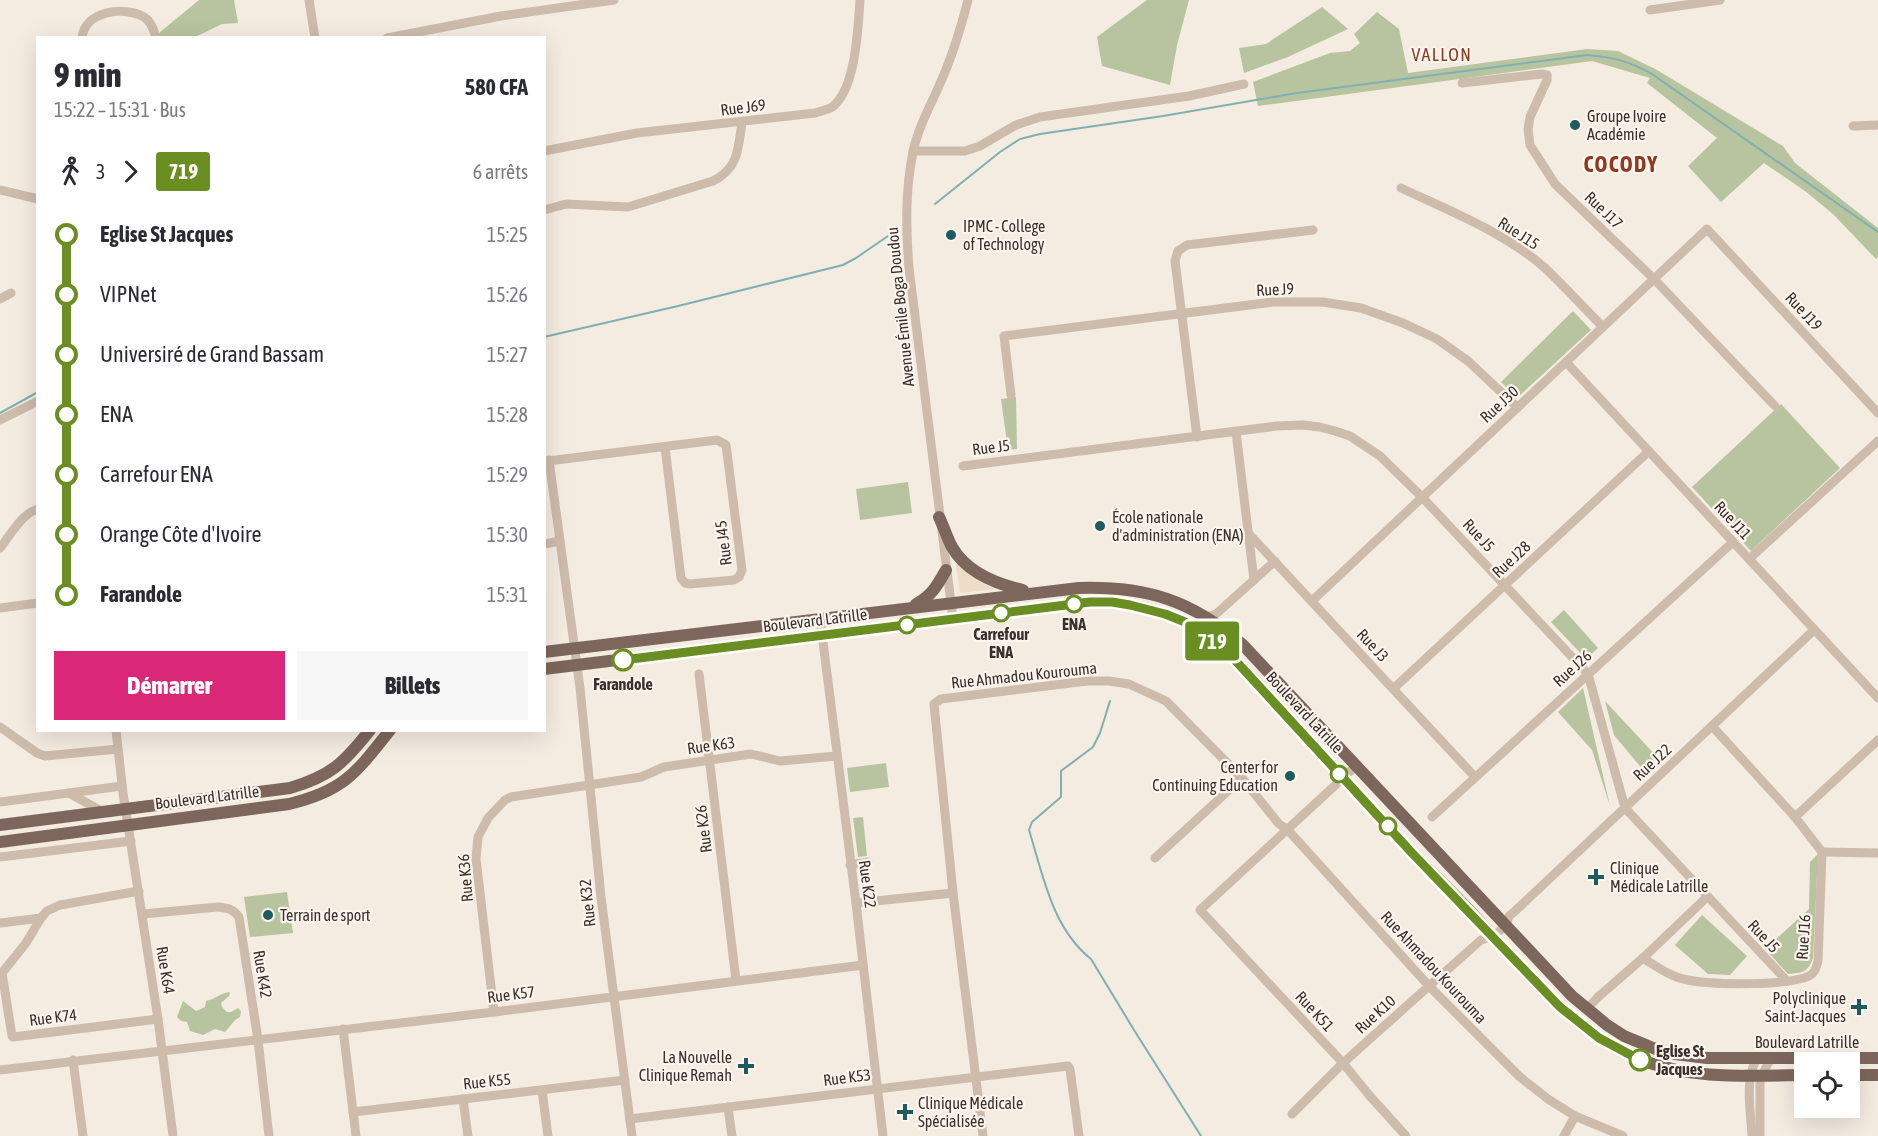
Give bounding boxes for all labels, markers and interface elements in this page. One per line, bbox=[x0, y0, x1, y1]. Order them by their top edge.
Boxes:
district label: VALLON bbox=[1412, 44, 1472, 65]
text: 9 min bbox=[54, 56, 121, 94]
text: 580 CFA bbox=[465, 74, 528, 100]
street label: Rue J69 bbox=[719, 95, 767, 119]
text: 15:22 – 15:31 · Bus bbox=[54, 98, 186, 121]
place label: Groupe Ivoire Académie bbox=[1587, 107, 1666, 143]
marker: Groupe Ivoire Académie bbox=[1568, 118, 1582, 132]
district label: COCODY bbox=[1583, 151, 1659, 177]
icon: walk bbox=[54, 155, 87, 188]
icon: forward bbox=[114, 155, 147, 188]
text: 719 bbox=[168, 159, 198, 183]
text: 3 bbox=[96, 160, 105, 183]
text: 6 arrêts bbox=[473, 160, 528, 183]
street label: Rue J17 bbox=[1581, 188, 1627, 232]
street label: Rue J15 bbox=[1495, 213, 1543, 253]
place label: IPMC - College of Technology bbox=[963, 217, 1045, 254]
text: Eglise St Jacques bbox=[100, 221, 233, 247]
text: 15:25 bbox=[487, 223, 528, 246]
street label: Avenue Émile Boga Doudou bbox=[883, 226, 918, 388]
marker: IPMC - College of Technology bbox=[944, 228, 958, 242]
street label: Rue J9 bbox=[1256, 279, 1294, 299]
text: VIPNet bbox=[100, 281, 156, 307]
text: 15:26 bbox=[487, 283, 528, 306]
street label: Rue J19 bbox=[1782, 288, 1826, 334]
text: Universiré de Grand Bassam bbox=[100, 341, 324, 367]
text: 15:27 bbox=[487, 343, 528, 366]
street label: Rue J30 bbox=[1476, 382, 1522, 426]
text: ENA bbox=[100, 401, 133, 427]
text: 15:28 bbox=[487, 403, 528, 426]
street label: Rue J5 bbox=[971, 436, 1011, 458]
text: Carrefour ENA bbox=[100, 461, 213, 487]
text: 15:29 bbox=[487, 463, 528, 486]
street label: Rue J11 bbox=[1711, 497, 1755, 543]
place label: École nationale d'administration (ENA) bbox=[1112, 508, 1244, 545]
street label: Rue J5 bbox=[1460, 515, 1498, 555]
street label: Rue J45 bbox=[711, 519, 735, 567]
marker: École nationale d'administration (ENA) bbox=[1093, 519, 1107, 533]
text: Orange Côte d'Ivoire bbox=[100, 521, 262, 547]
text: 15:30 bbox=[487, 523, 528, 546]
street label: Rue J28 bbox=[1488, 537, 1534, 581]
text: Farandole bbox=[100, 581, 182, 607]
text: 15:31 bbox=[487, 583, 528, 606]
marker: ENA bbox=[1065, 595, 1083, 613]
marker: Carrefour ENA bbox=[992, 604, 1010, 622]
street label: Boulevard Latrille bbox=[762, 605, 868, 635]
place label: ENA bbox=[1062, 615, 1086, 633]
unlabelled marker bbox=[898, 616, 916, 634]
line badge: 719 bbox=[1178, 622, 1246, 660]
place label: Carrefour ENA bbox=[973, 625, 1029, 661]
street label: Rue J3 bbox=[1354, 625, 1392, 665]
text: 719 bbox=[1197, 629, 1227, 653]
street label: Rue J26 bbox=[1549, 646, 1595, 690]
marker: Farandole bbox=[612, 649, 634, 671]
button: Démarrer bbox=[54, 651, 285, 720]
button: Billets bbox=[297, 651, 528, 720]
street label: Rue Ahmadou Kourouma bbox=[950, 658, 1098, 692]
street label: Boulevard Latrille bbox=[1263, 668, 1347, 756]
place label: Farandole bbox=[593, 675, 653, 693]
street label: Rue K63 bbox=[686, 733, 736, 757]
street label: Rue J22 bbox=[1629, 740, 1675, 784]
place label: Center for Continuing Education bbox=[1152, 758, 1278, 795]
unlabelled marker bbox=[1330, 765, 1348, 783]
marker: Center for Continuing Education bbox=[1283, 769, 1297, 783]
street label: Boulevard Latrille bbox=[154, 782, 260, 812]
street label: Rue K26 bbox=[691, 804, 715, 854]
unlabelled marker bbox=[1379, 817, 1397, 835]
street label: Rue K36 bbox=[454, 853, 476, 903]
street label: Rue K22 bbox=[856, 859, 880, 909]
place label: Clinique Médicale Latrille bbox=[1610, 859, 1708, 895]
marker: Clinique Médicale Latrille bbox=[1587, 868, 1605, 886]
street label: Rue K32 bbox=[576, 878, 598, 928]
place label: Terrain de sport bbox=[280, 906, 371, 925]
street label: Rue Ahmadou Kourouma bbox=[1377, 907, 1491, 1027]
marker: Terrain de sport bbox=[261, 908, 275, 922]
street label: Rue J16 bbox=[1792, 914, 1814, 960]
street label: Rue J5 bbox=[1745, 916, 1783, 956]
street label: Rue K64 bbox=[153, 945, 179, 995]
street label: Rue K42 bbox=[250, 949, 276, 999]
street label: Rue K57 bbox=[486, 982, 536, 1006]
street label: Rue K51 bbox=[1292, 987, 1338, 1035]
place label: Polyclinique Saint-Jacques bbox=[1765, 989, 1846, 1026]
street label: Rue K10 bbox=[1351, 991, 1399, 1037]
marker: Polyclinique Saint-Jacques bbox=[1850, 998, 1868, 1016]
street label: Rue K74 bbox=[28, 1005, 78, 1029]
street label: Boulevard Latrille bbox=[1755, 1033, 1859, 1051]
place label: Eglise St Jacques bbox=[1655, 1042, 1704, 1078]
place label: La Nouvelle Clinique Remah bbox=[639, 1048, 732, 1085]
marker: Eglise St Jacques bbox=[1629, 1049, 1651, 1071]
map controls bbox=[1794, 1052, 1860, 1118]
button: locate bbox=[1794, 1052, 1860, 1118]
marker: La Nouvelle Clinique Remah bbox=[737, 1057, 755, 1075]
street label: Rue K53 bbox=[822, 1065, 872, 1089]
street label: Rue K55 bbox=[462, 1070, 512, 1092]
place label: Clinique Médicale Spécialisée bbox=[918, 1094, 1023, 1131]
marker: Clinique Médicale Spécialisée bbox=[896, 1103, 914, 1121]

